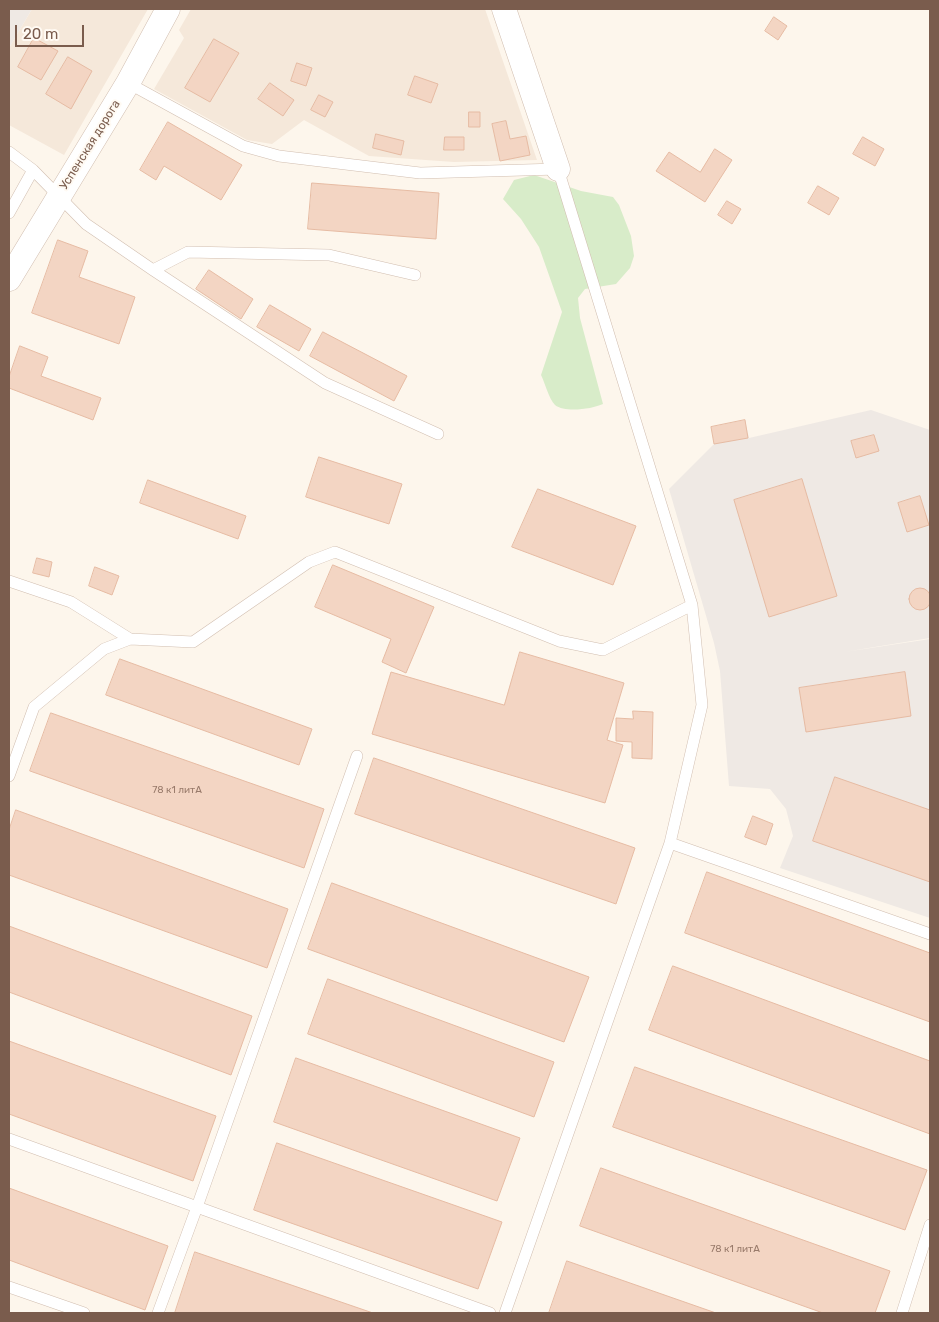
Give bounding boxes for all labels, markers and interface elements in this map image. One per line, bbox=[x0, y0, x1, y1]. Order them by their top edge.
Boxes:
scale bar bbox=[18, 15, 86, 47]
text: 20 m bbox=[23, 25, 58, 43]
street label: Успенская дорога bbox=[57, 97, 123, 193]
house number: 78 к1 литА bbox=[152, 784, 202, 796]
house number: 78 к1 литА bbox=[710, 1243, 760, 1255]

